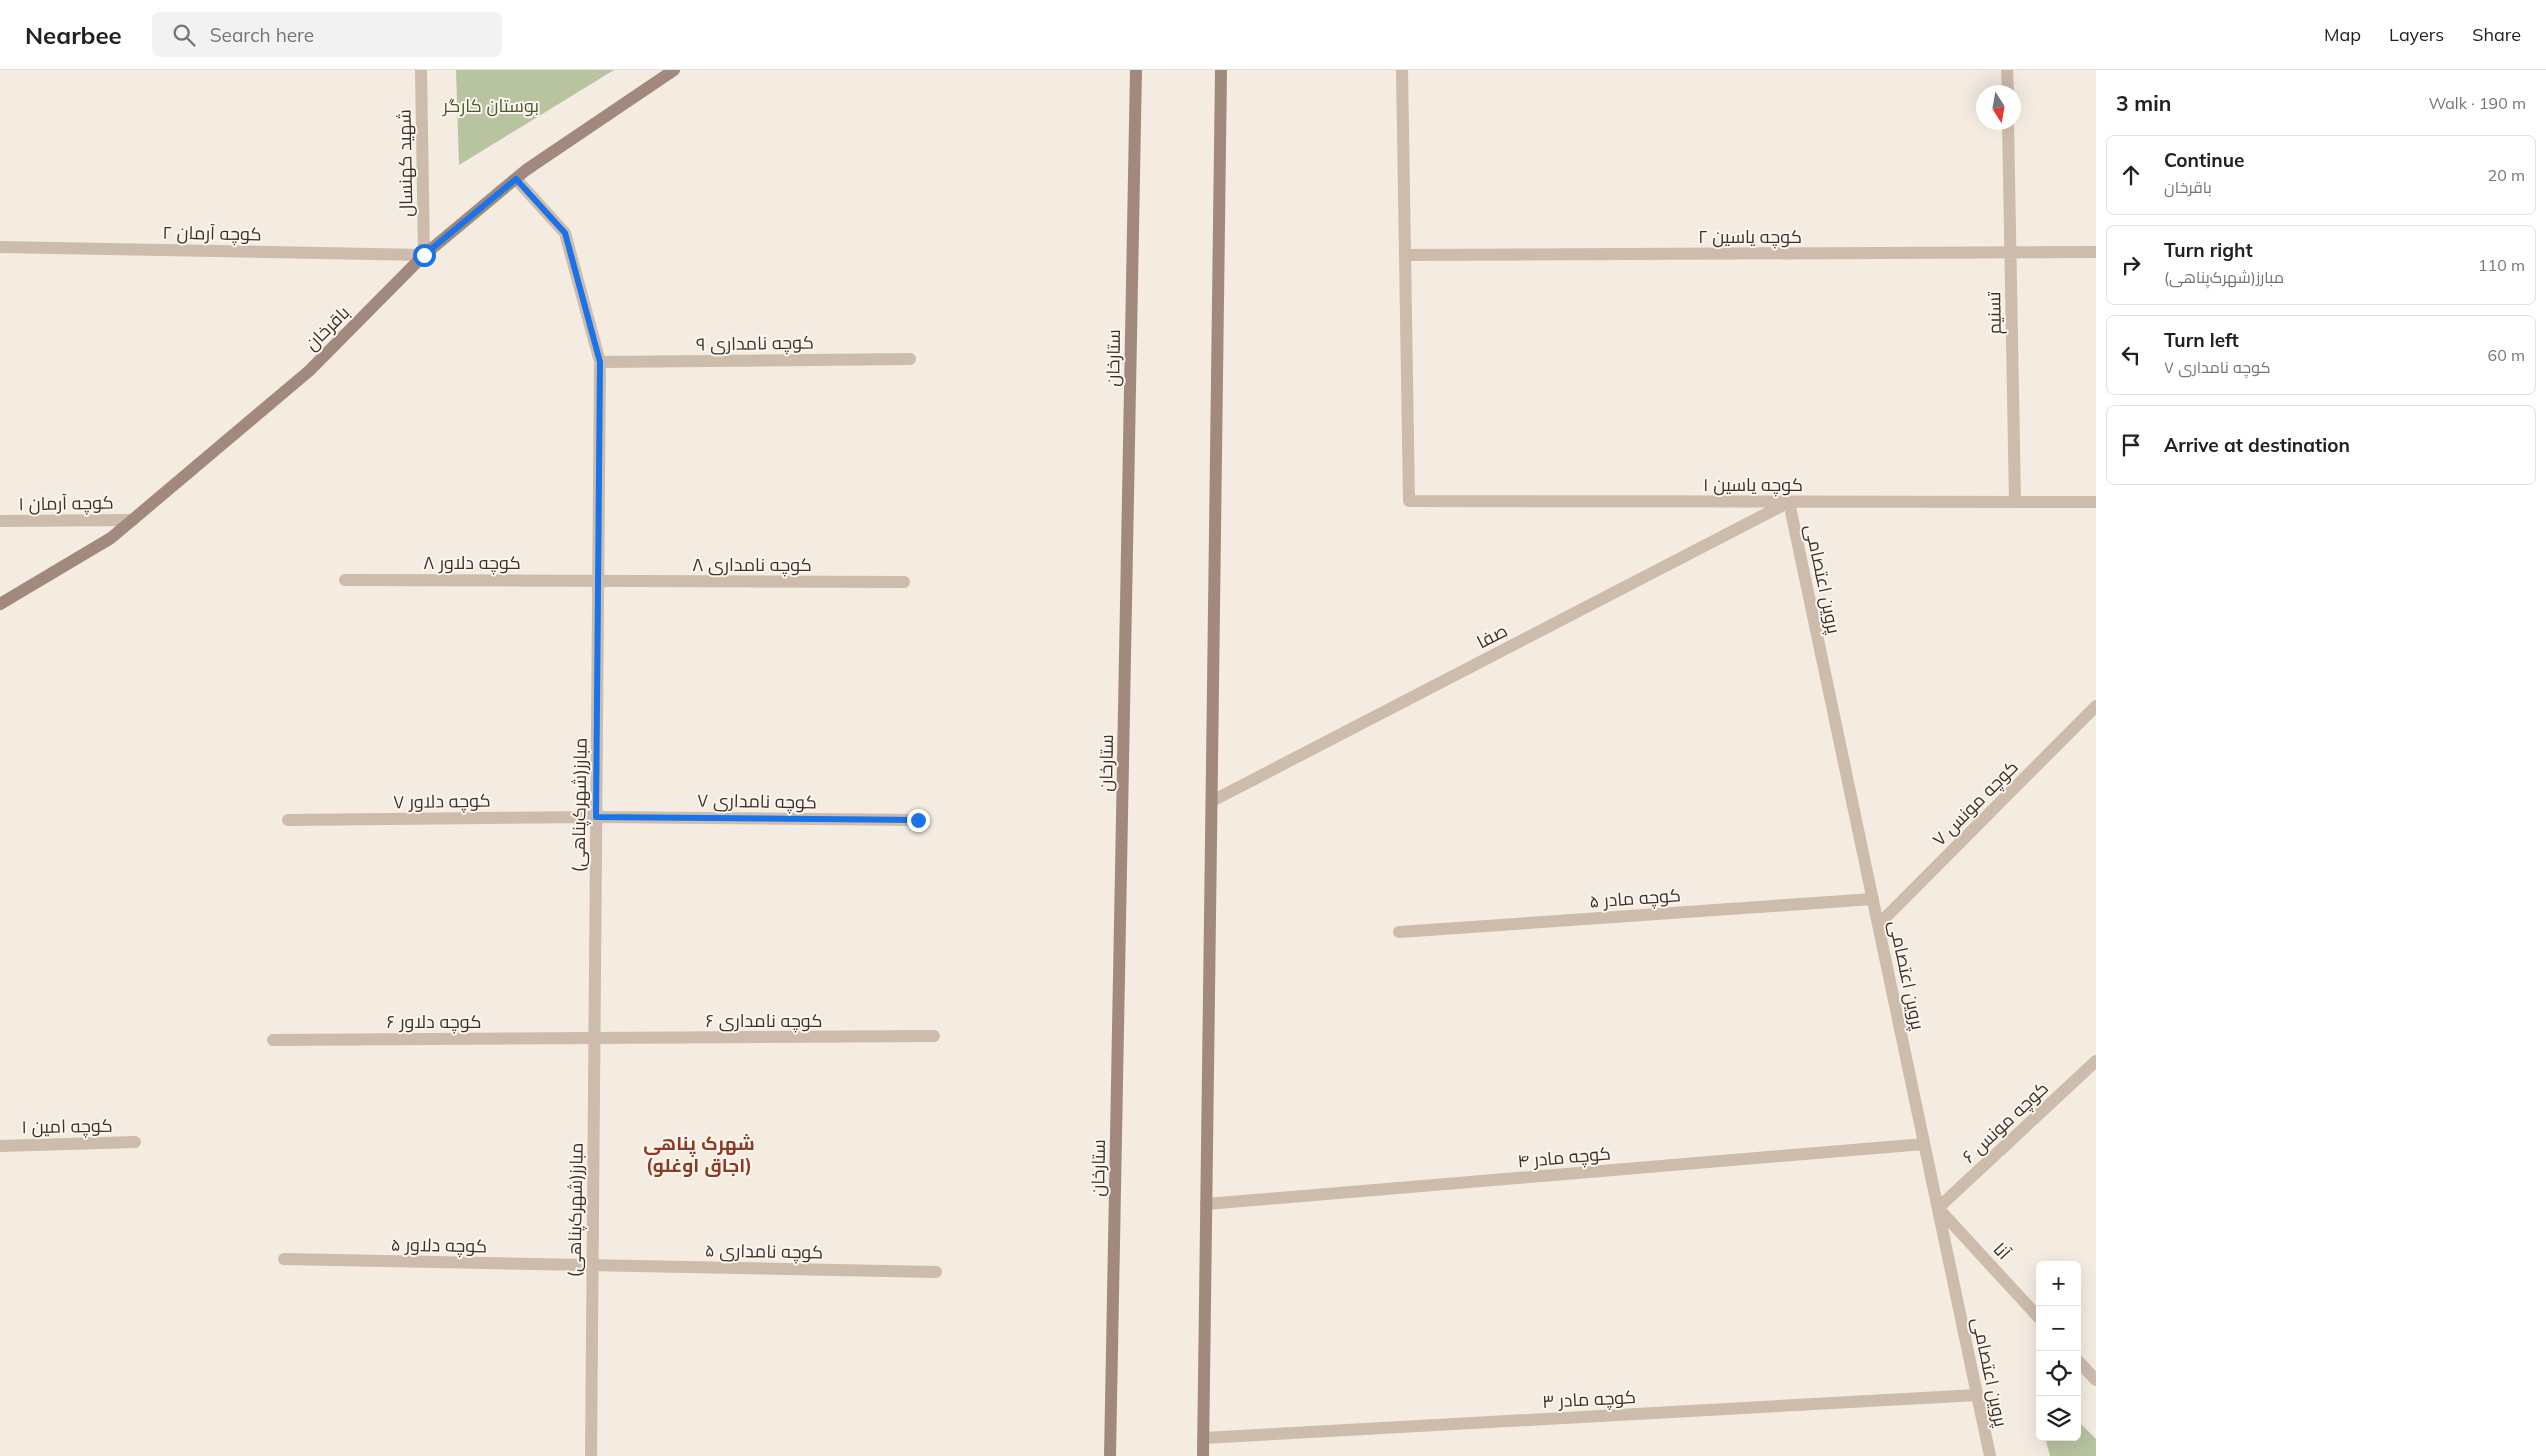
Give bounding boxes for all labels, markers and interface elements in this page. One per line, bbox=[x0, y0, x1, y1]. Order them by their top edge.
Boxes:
search box bbox=[152, 12, 502, 57]
text: Nearbee bbox=[25, 20, 122, 50]
icon: search bbox=[170, 21, 198, 49]
text: Search here bbox=[210, 23, 314, 47]
text: Map bbox=[2324, 23, 2361, 46]
text: Layers bbox=[2389, 23, 2444, 46]
text: Share bbox=[2472, 23, 2521, 46]
north arrow bbox=[1976, 85, 2021, 130]
text: 3 min bbox=[2116, 90, 2171, 116]
text: Walk · 190 m bbox=[2428, 93, 2526, 113]
park label: بوستان کارگر bbox=[442, 94, 539, 117]
street label: شهید کهنسال bbox=[393, 109, 417, 217]
text: Continue bbox=[2164, 148, 2244, 172]
icon: ahead bbox=[2117, 161, 2145, 189]
text: 20 m bbox=[2488, 165, 2525, 185]
text: باقرخان bbox=[2164, 177, 2212, 197]
street label: کوچه آرمان ۲ bbox=[162, 221, 262, 246]
street label: کوچه یاسین ۲ bbox=[1698, 225, 1802, 249]
text: Turn right bbox=[2164, 238, 2253, 262]
route start bbox=[413, 244, 436, 267]
icon: right bbox=[2117, 251, 2145, 279]
text: 110 m bbox=[2478, 255, 2525, 275]
text: مبارز(شهرک‌پناهی) bbox=[2164, 267, 2284, 287]
street label: تسنیم bbox=[1982, 291, 2007, 335]
street label: باقرخان bbox=[300, 301, 354, 355]
text: Turn left bbox=[2164, 328, 2239, 352]
street label: ستارخان bbox=[1101, 329, 1125, 387]
street label: کوچه نامداری ۹ bbox=[696, 330, 814, 357]
icon: left bbox=[2117, 341, 2145, 369]
text: 60 m bbox=[2488, 345, 2525, 365]
text: کوچه نامداری ۷ bbox=[2164, 357, 2270, 377]
icon: arrive bbox=[2117, 431, 2145, 459]
text: Arrive at destination bbox=[2164, 433, 2350, 457]
street label: کوچه یاسین ۱ bbox=[1703, 473, 1803, 497]
street label: کوچه آرمان ۱ bbox=[18, 491, 114, 516]
street label: پروین اعتصامی bbox=[1799, 522, 1846, 636]
street label: کوچه دلاور ۸ bbox=[423, 551, 521, 575]
street label: کوچه نامداری ۸ bbox=[692, 553, 812, 577]
street label: صفا bbox=[1473, 619, 1511, 653]
street label: ستارخان bbox=[1094, 734, 1118, 792]
street label: مبارز(شهرک‌پناهی) bbox=[566, 737, 593, 873]
street label: کوچه مونس ۷ bbox=[1927, 755, 2023, 851]
street label: کوچه نامداری ۷ bbox=[697, 788, 817, 815]
street label: کوچه دلاور ۷ bbox=[393, 789, 491, 814]
route end bbox=[907, 809, 930, 832]
street label: کوچه مادر ۵ bbox=[1589, 883, 1682, 914]
street label: پروین اعتصامی bbox=[1883, 918, 1930, 1032]
street label: کوچه نامداری ۶ bbox=[705, 1009, 823, 1033]
street label: کوچه دلاور ۶ bbox=[387, 1010, 481, 1034]
street label: کوچه مونس ۶ bbox=[1957, 1076, 2053, 1168]
street label: کوچه امین ۱ bbox=[21, 1114, 113, 1139]
district label: شهرک پناهی (اجاق اوغلو) bbox=[643, 1131, 755, 1177]
street label: ستارخان bbox=[1086, 1139, 1110, 1197]
street label: کوچه مادر ۴ bbox=[1516, 1141, 1612, 1174]
street label: مبارز(شهرک‌پناهی) bbox=[562, 1142, 589, 1278]
street label: کوچه دلاور ۵ bbox=[391, 1233, 487, 1258]
street label: کوچه نامداری ۵ bbox=[705, 1238, 823, 1265]
street label: آنا bbox=[1988, 1238, 2016, 1264]
map controls bbox=[2036, 1261, 2081, 1441]
button: + bbox=[2036, 1261, 2081, 1306]
button: − bbox=[2036, 1306, 2081, 1351]
street label: پروین اعتصامی bbox=[1966, 1315, 2013, 1429]
button: locate bbox=[2036, 1351, 2081, 1396]
street label: کوچه مادر ۳ bbox=[1542, 1385, 1637, 1414]
button: layers bbox=[2036, 1396, 2081, 1441]

